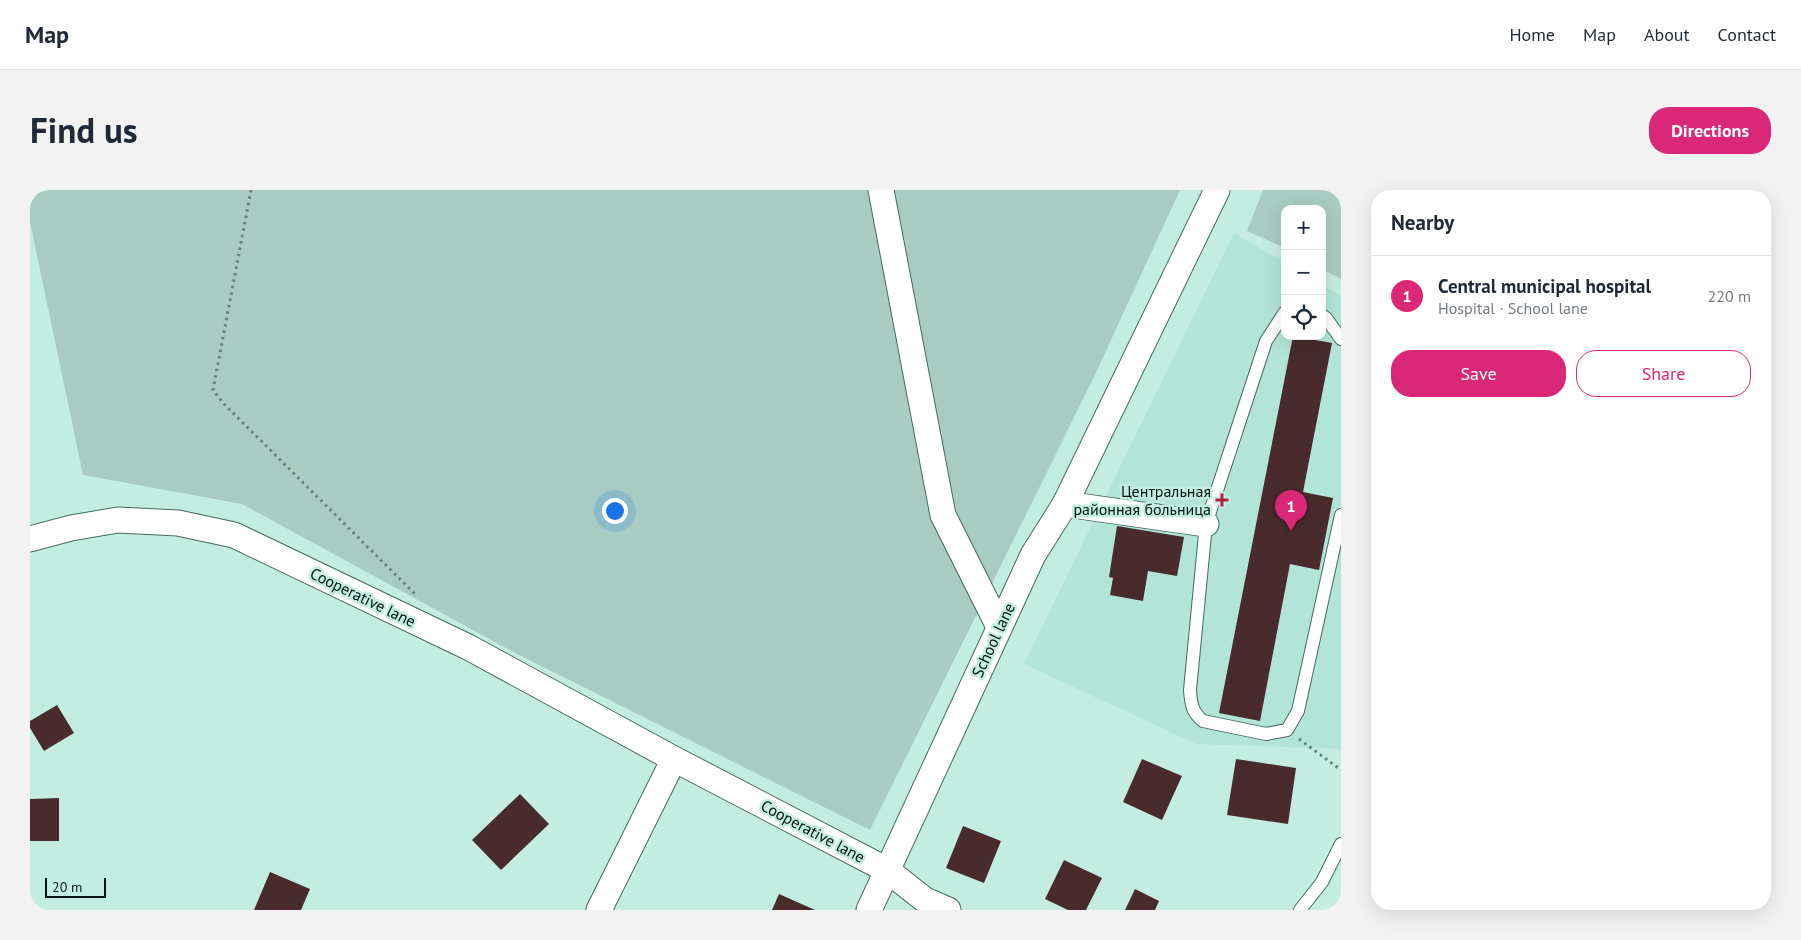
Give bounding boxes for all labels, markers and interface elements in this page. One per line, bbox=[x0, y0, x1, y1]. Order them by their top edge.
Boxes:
text: Map bbox=[25, 19, 69, 50]
text: Home bbox=[1509, 23, 1555, 46]
text: Map bbox=[1583, 23, 1616, 46]
text: About bbox=[1644, 23, 1690, 46]
text: Contact bbox=[1718, 23, 1776, 46]
text: Find us bbox=[30, 107, 138, 153]
button: Directions bbox=[1649, 107, 1771, 154]
map controls bbox=[1281, 205, 1326, 340]
button: + bbox=[1281, 205, 1326, 250]
text: Nearby bbox=[1391, 209, 1454, 236]
button: − bbox=[1281, 250, 1326, 295]
text: Central municipal hospital bbox=[1438, 274, 1651, 298]
text: 1 bbox=[1402, 286, 1412, 306]
text: 220 m bbox=[1708, 286, 1751, 306]
button: locate bbox=[1281, 295, 1326, 340]
text: Hospital · School lane bbox=[1438, 298, 1588, 318]
button: Save bbox=[1391, 350, 1566, 397]
button: Share bbox=[1576, 350, 1751, 397]
place label: Центральная районная больница bbox=[1073, 481, 1211, 519]
pin: 1 bbox=[1275, 490, 1307, 531]
marker: Центральная районная больница bbox=[1215, 493, 1229, 507]
your location bbox=[602, 498, 628, 524]
street label: Cooperative lane bbox=[307, 563, 419, 631]
street label: School lane bbox=[967, 599, 1019, 681]
street label: Cooperative lane bbox=[758, 795, 868, 867]
scale bar bbox=[45, 875, 106, 898]
text: 20 m bbox=[52, 878, 82, 896]

